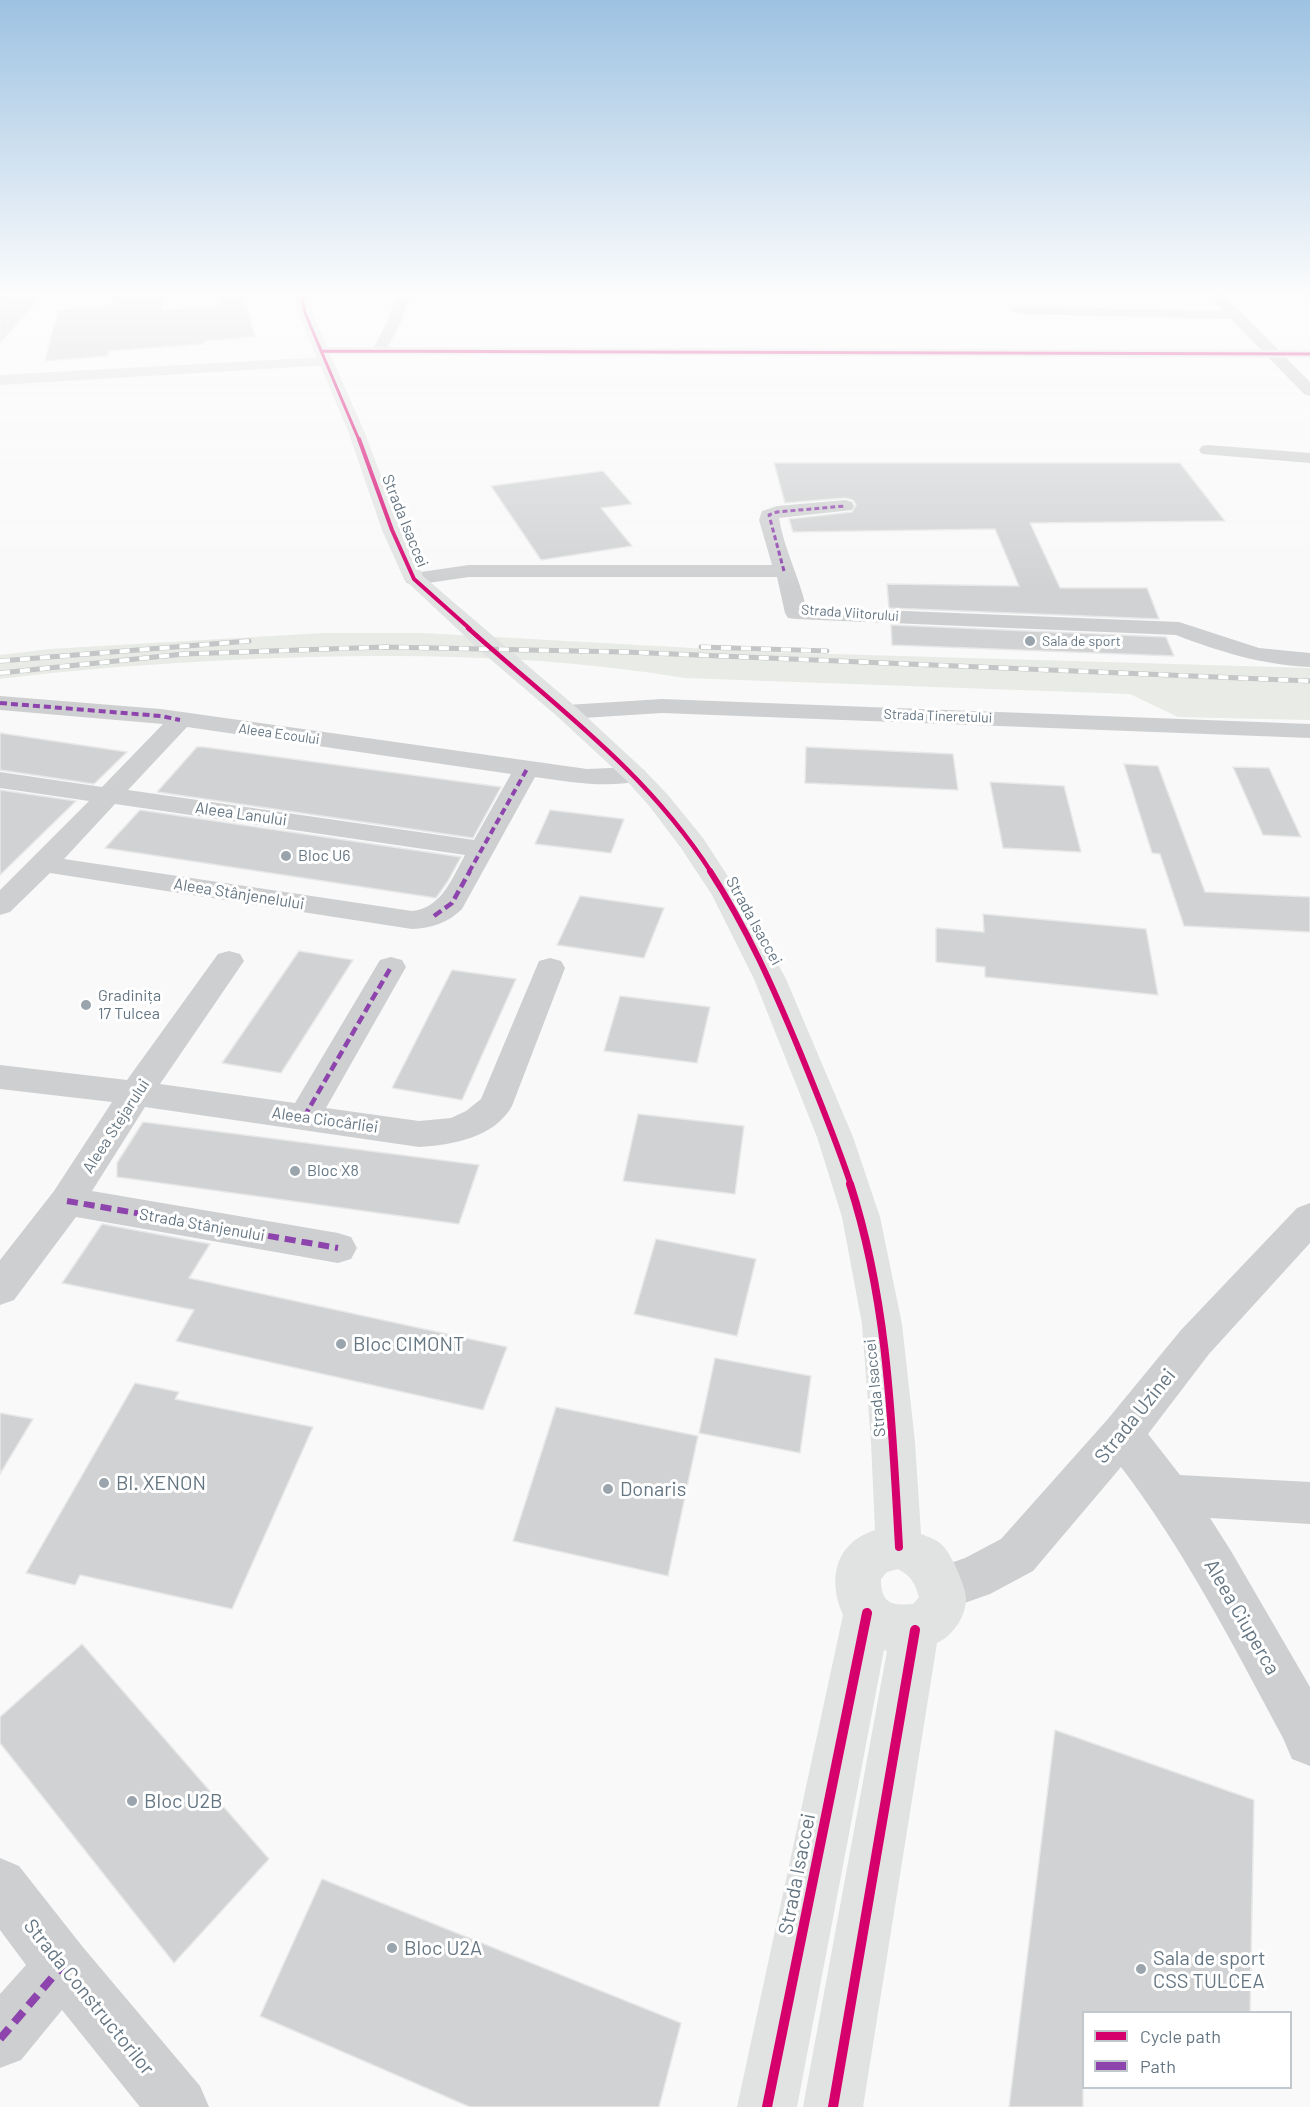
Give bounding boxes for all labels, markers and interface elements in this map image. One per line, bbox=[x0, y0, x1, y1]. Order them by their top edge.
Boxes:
street label: Strada Isaccei bbox=[378, 472, 432, 570]
street label: Strada Viitorului bbox=[801, 601, 899, 625]
place label: Sala de sport bbox=[1042, 633, 1121, 649]
marker: Sala de sport bbox=[1023, 634, 1037, 648]
street label: Strada Tineretului bbox=[883, 706, 993, 726]
street label: Aleea Ecoului bbox=[237, 720, 321, 748]
street label: Aleea Lanului bbox=[194, 798, 288, 830]
place label: Bloc U6 bbox=[298, 846, 351, 866]
marker: Bloc U6 bbox=[279, 849, 293, 863]
street label: Strada Isaccei bbox=[722, 873, 786, 969]
street label: Aleea Stânjenelului bbox=[172, 874, 306, 914]
place label: Gradinița 17 Tulcea bbox=[98, 986, 161, 1024]
marker: Gradinița 17 Tulcea bbox=[79, 998, 93, 1012]
street label: Aleea Stejarului bbox=[79, 1075, 153, 1177]
street label: Aleea Ciocârliei bbox=[271, 1103, 379, 1137]
place label: Bloc X8 bbox=[307, 1161, 359, 1181]
marker: Bloc X8 bbox=[288, 1164, 302, 1178]
street label: Strada Stânjenului bbox=[138, 1205, 266, 1245]
place label: Bloc CIMONT bbox=[353, 1332, 464, 1356]
marker: Bloc CIMONT bbox=[334, 1337, 348, 1351]
street label: Strada Isaccei bbox=[860, 1338, 890, 1438]
street label: Strada Uzinei bbox=[1090, 1364, 1180, 1468]
place label: Bl. XENON bbox=[116, 1471, 206, 1495]
marker: Bl. XENON bbox=[97, 1476, 111, 1490]
place label: Donaris bbox=[620, 1477, 686, 1501]
marker: Donaris bbox=[601, 1482, 615, 1496]
street label: Aleea Ciuperca bbox=[1199, 1555, 1285, 1679]
place label: Bloc U2B bbox=[144, 1789, 223, 1813]
marker: Bloc U2B bbox=[125, 1794, 139, 1808]
street label: Strada Isaccei bbox=[773, 1811, 821, 1937]
street label: Strada Constructorilor bbox=[19, 1914, 159, 2080]
place label: Bloc U2A bbox=[404, 1936, 482, 1960]
marker: Bloc U2A bbox=[385, 1941, 399, 1955]
place label: Sala de sport CSS TULCEA bbox=[1153, 1946, 1266, 1993]
marker: Sala de sport CSS TULCEA bbox=[1134, 1962, 1148, 1976]
legend bbox=[1082, 2011, 1292, 2089]
text: Cycle path bbox=[1140, 2025, 1221, 2047]
text: Path bbox=[1140, 2055, 1176, 2077]

